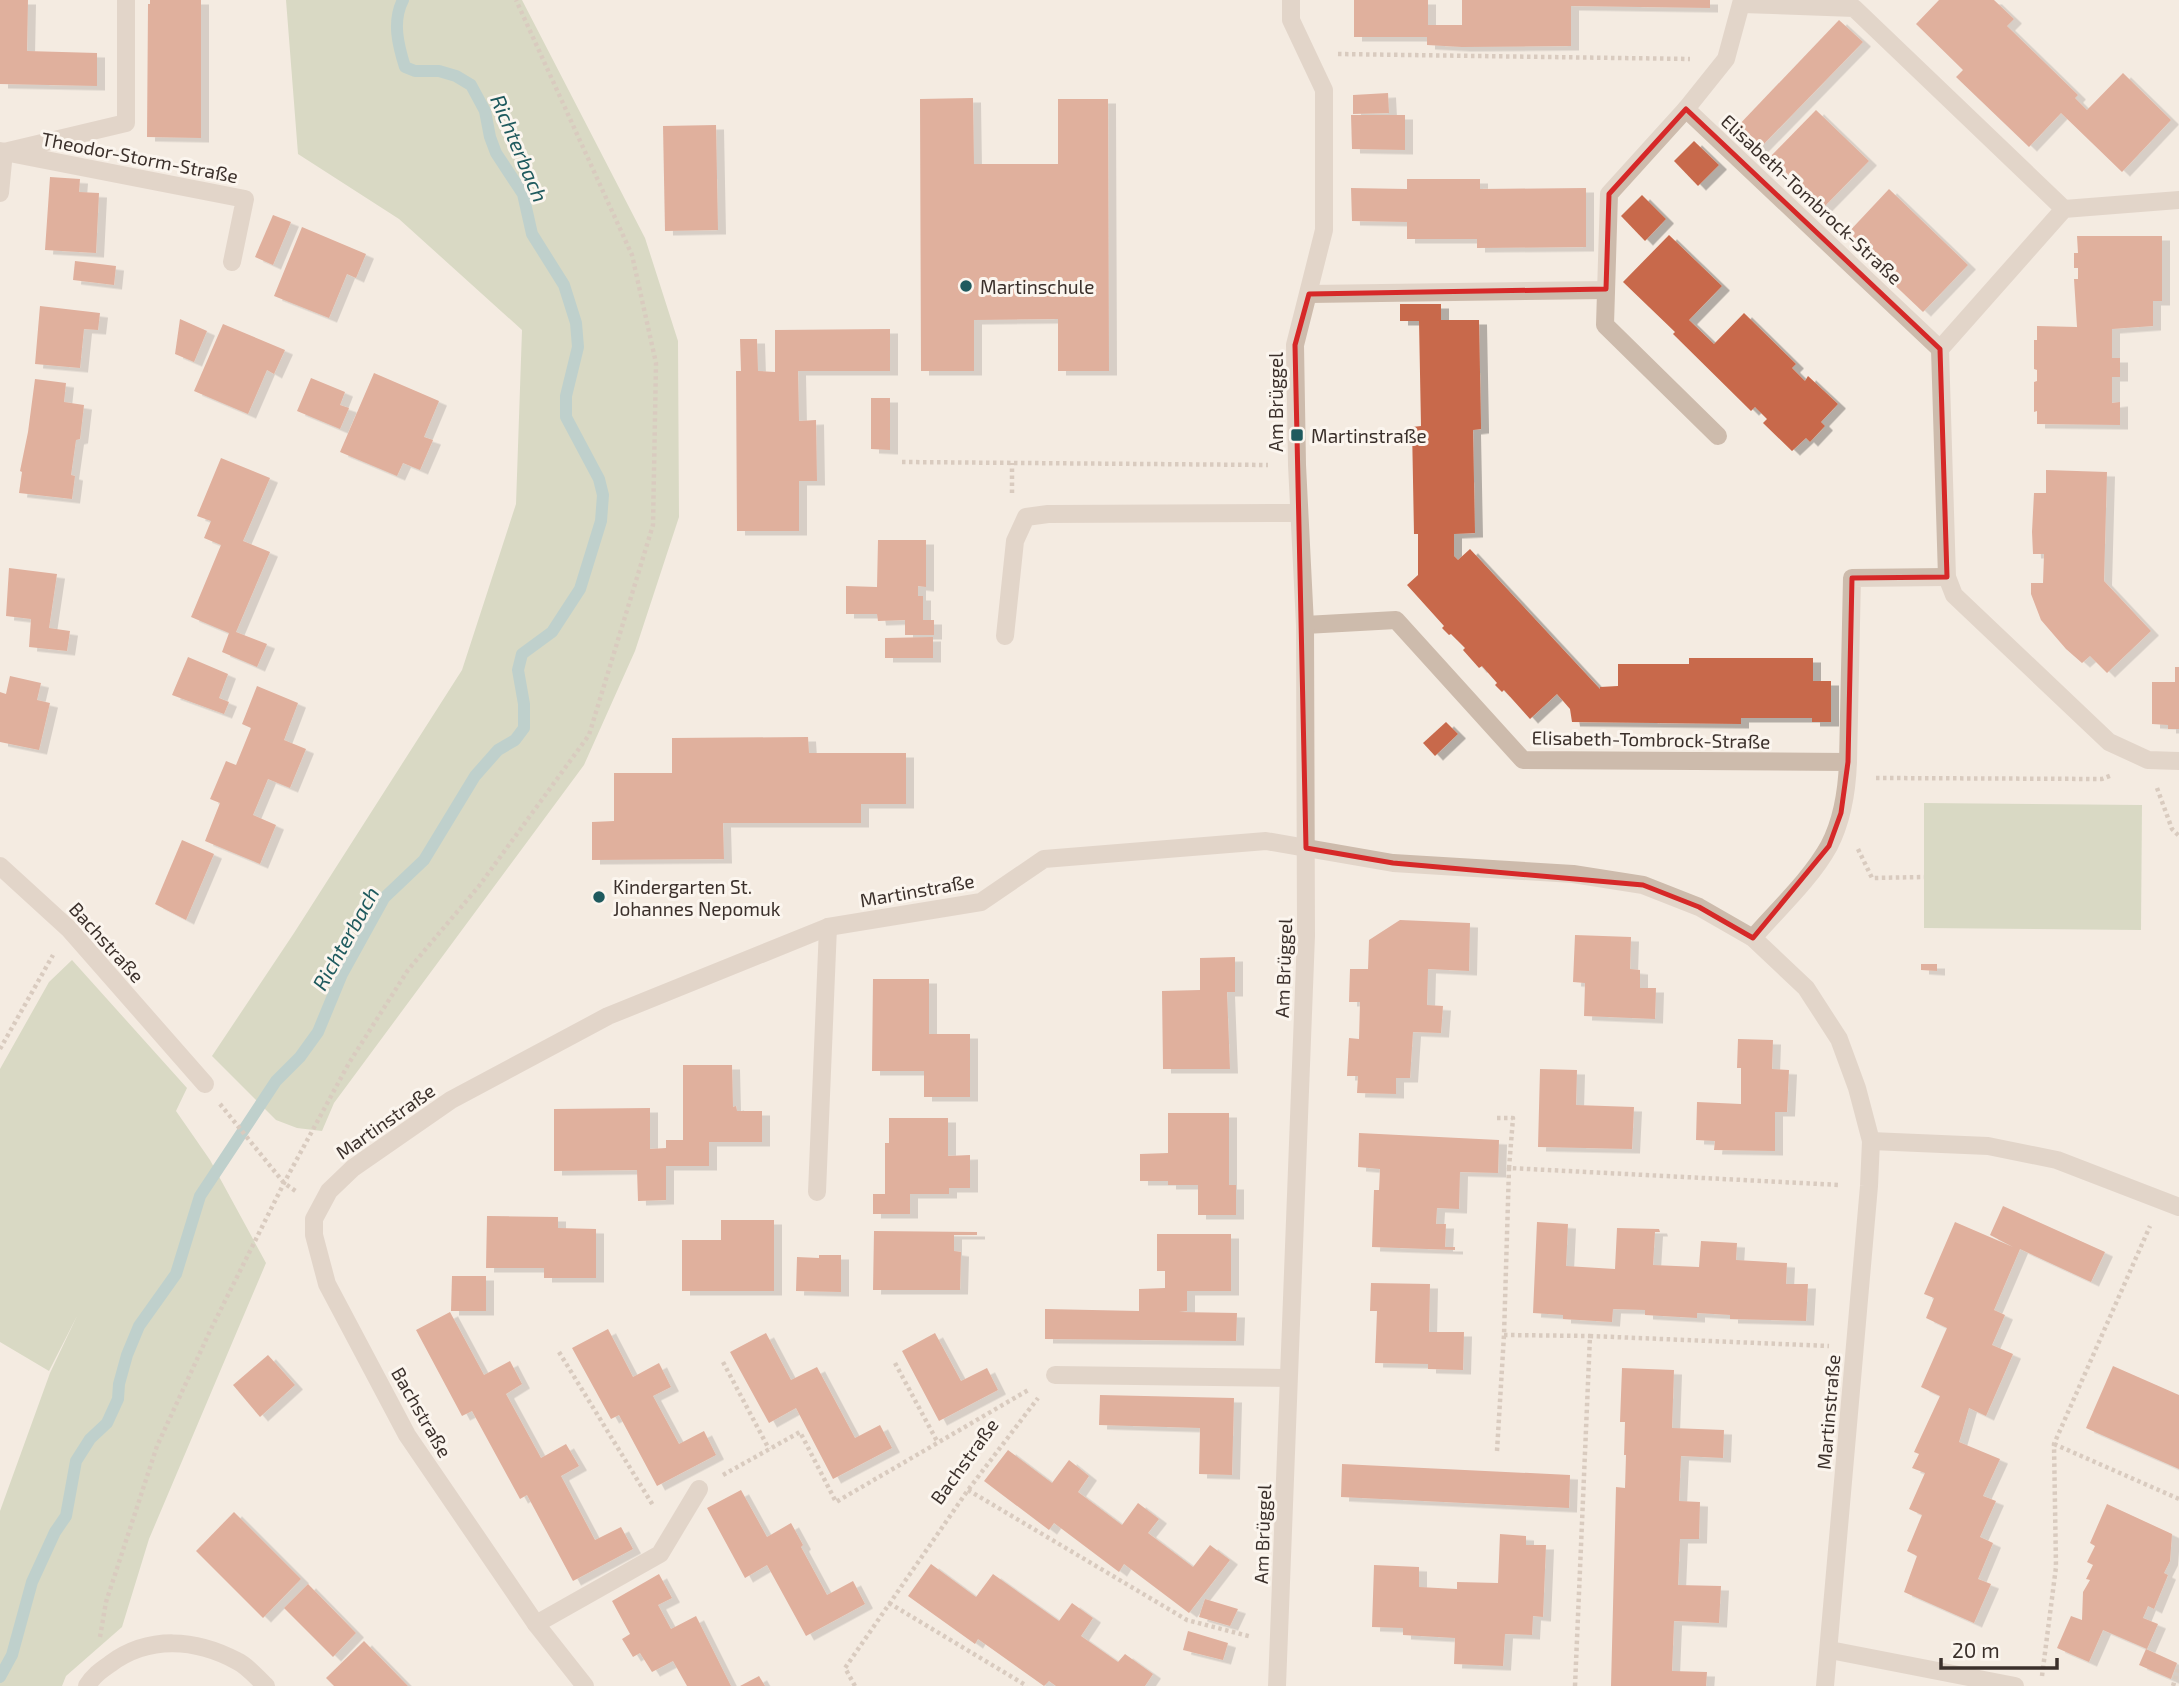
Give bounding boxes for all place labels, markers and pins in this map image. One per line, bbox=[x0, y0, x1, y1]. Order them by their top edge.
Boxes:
place label: Martinschule bbox=[980, 275, 1094, 298]
marker: Martinschule bbox=[958, 278, 974, 294]
place label: Martinstraße bbox=[1311, 424, 1427, 447]
marker: Martinstraße bbox=[1289, 427, 1305, 443]
place label: Kindergarten St. Johannes Nepomuk bbox=[613, 875, 781, 920]
marker: Kindergarten St. Johannes Nepomuk bbox=[591, 889, 607, 905]

